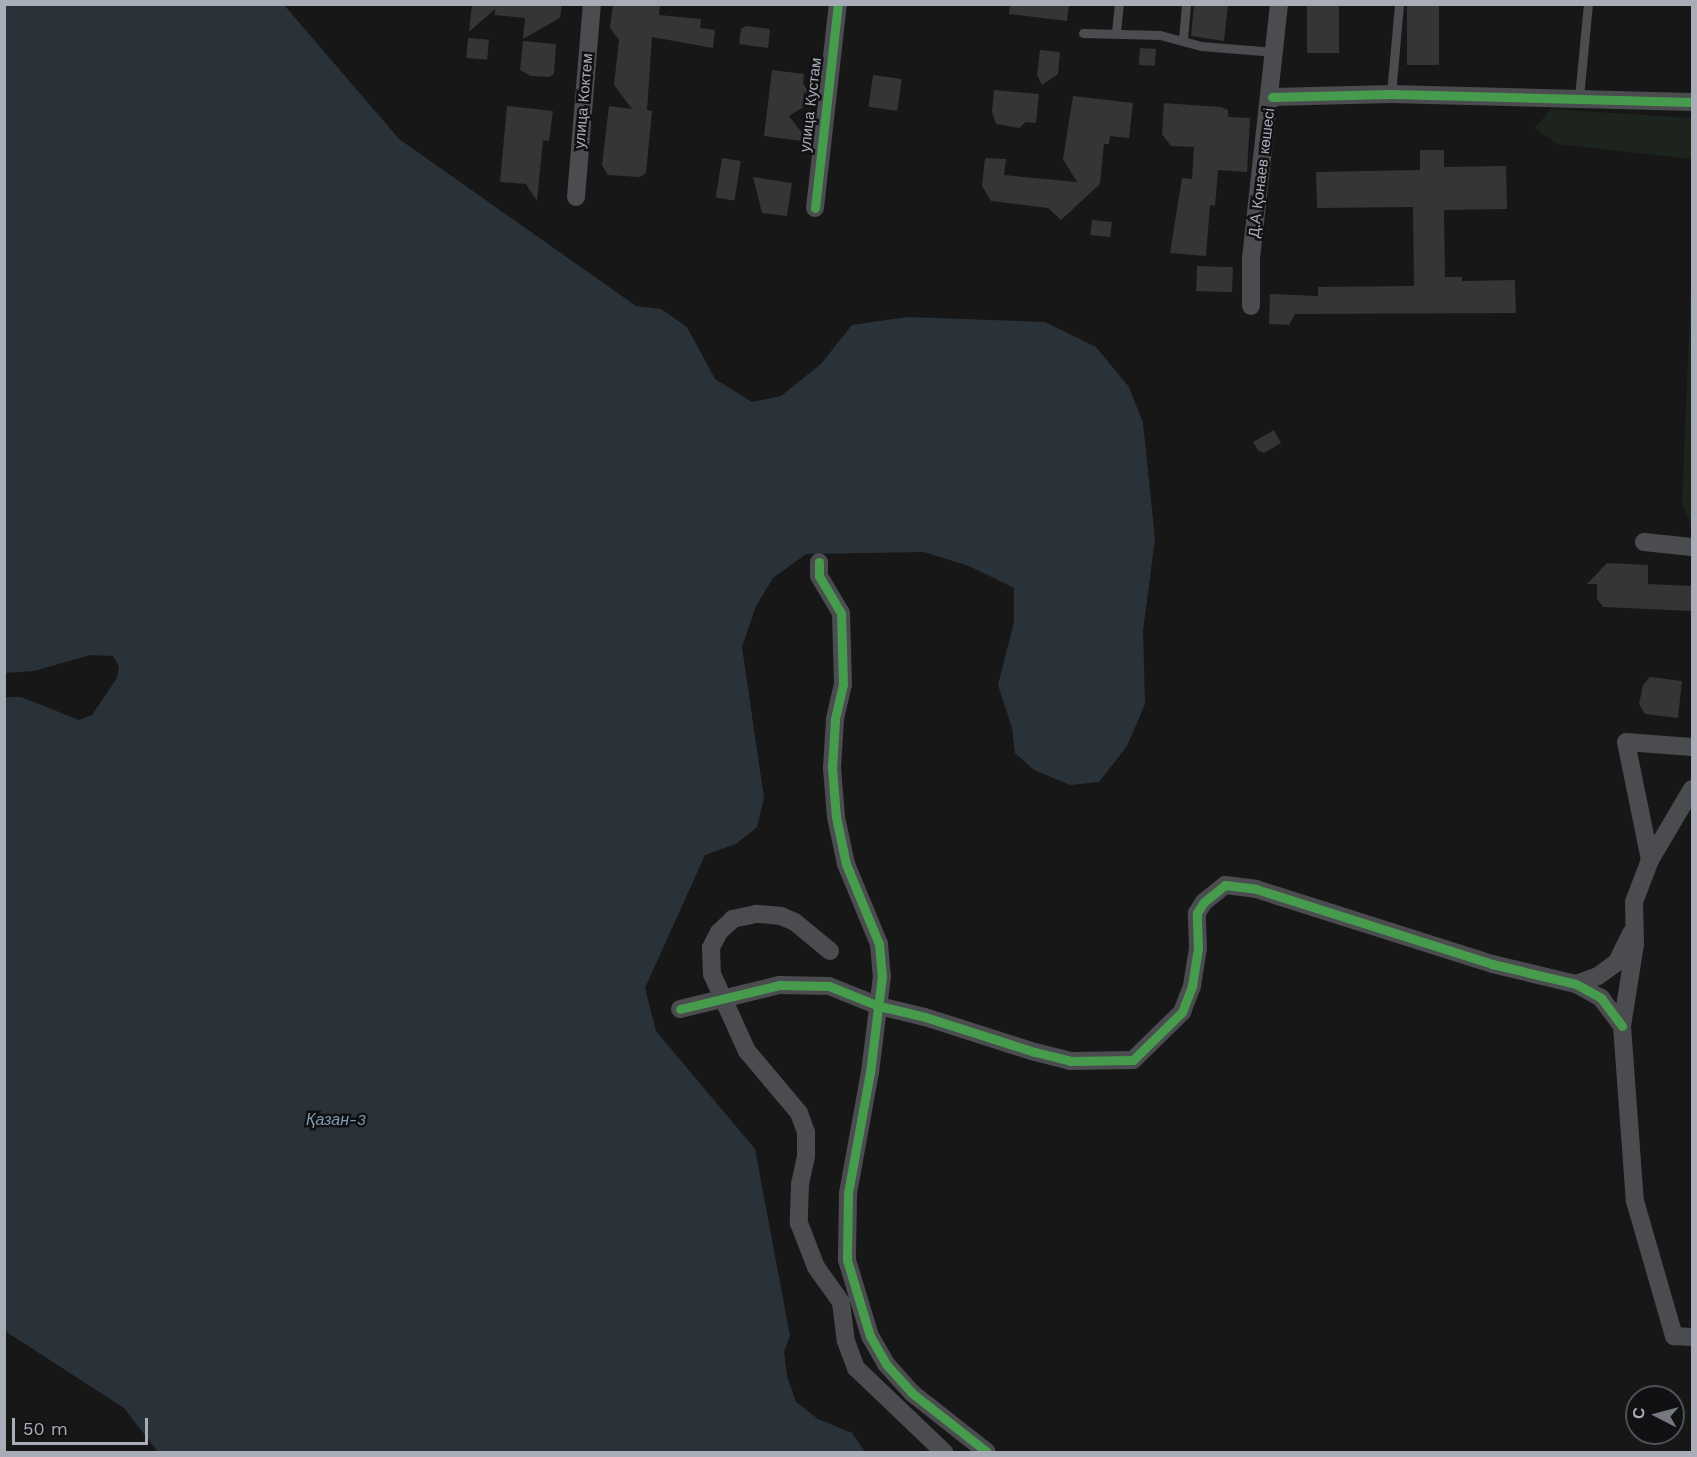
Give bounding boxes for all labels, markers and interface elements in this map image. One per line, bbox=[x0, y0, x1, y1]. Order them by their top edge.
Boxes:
street label: улица Коктем bbox=[571, 53, 597, 149]
street label: улица Кустам bbox=[796, 57, 826, 153]
street label: Д.А Қонаев көшесі bbox=[1245, 107, 1279, 239]
water label: Қазан-3 bbox=[306, 1110, 366, 1130]
north arrow bbox=[1625, 1385, 1685, 1445]
scale bar bbox=[15, 1406, 152, 1444]
text: С bbox=[1629, 1407, 1649, 1420]
text: 50 m bbox=[23, 1418, 68, 1439]

